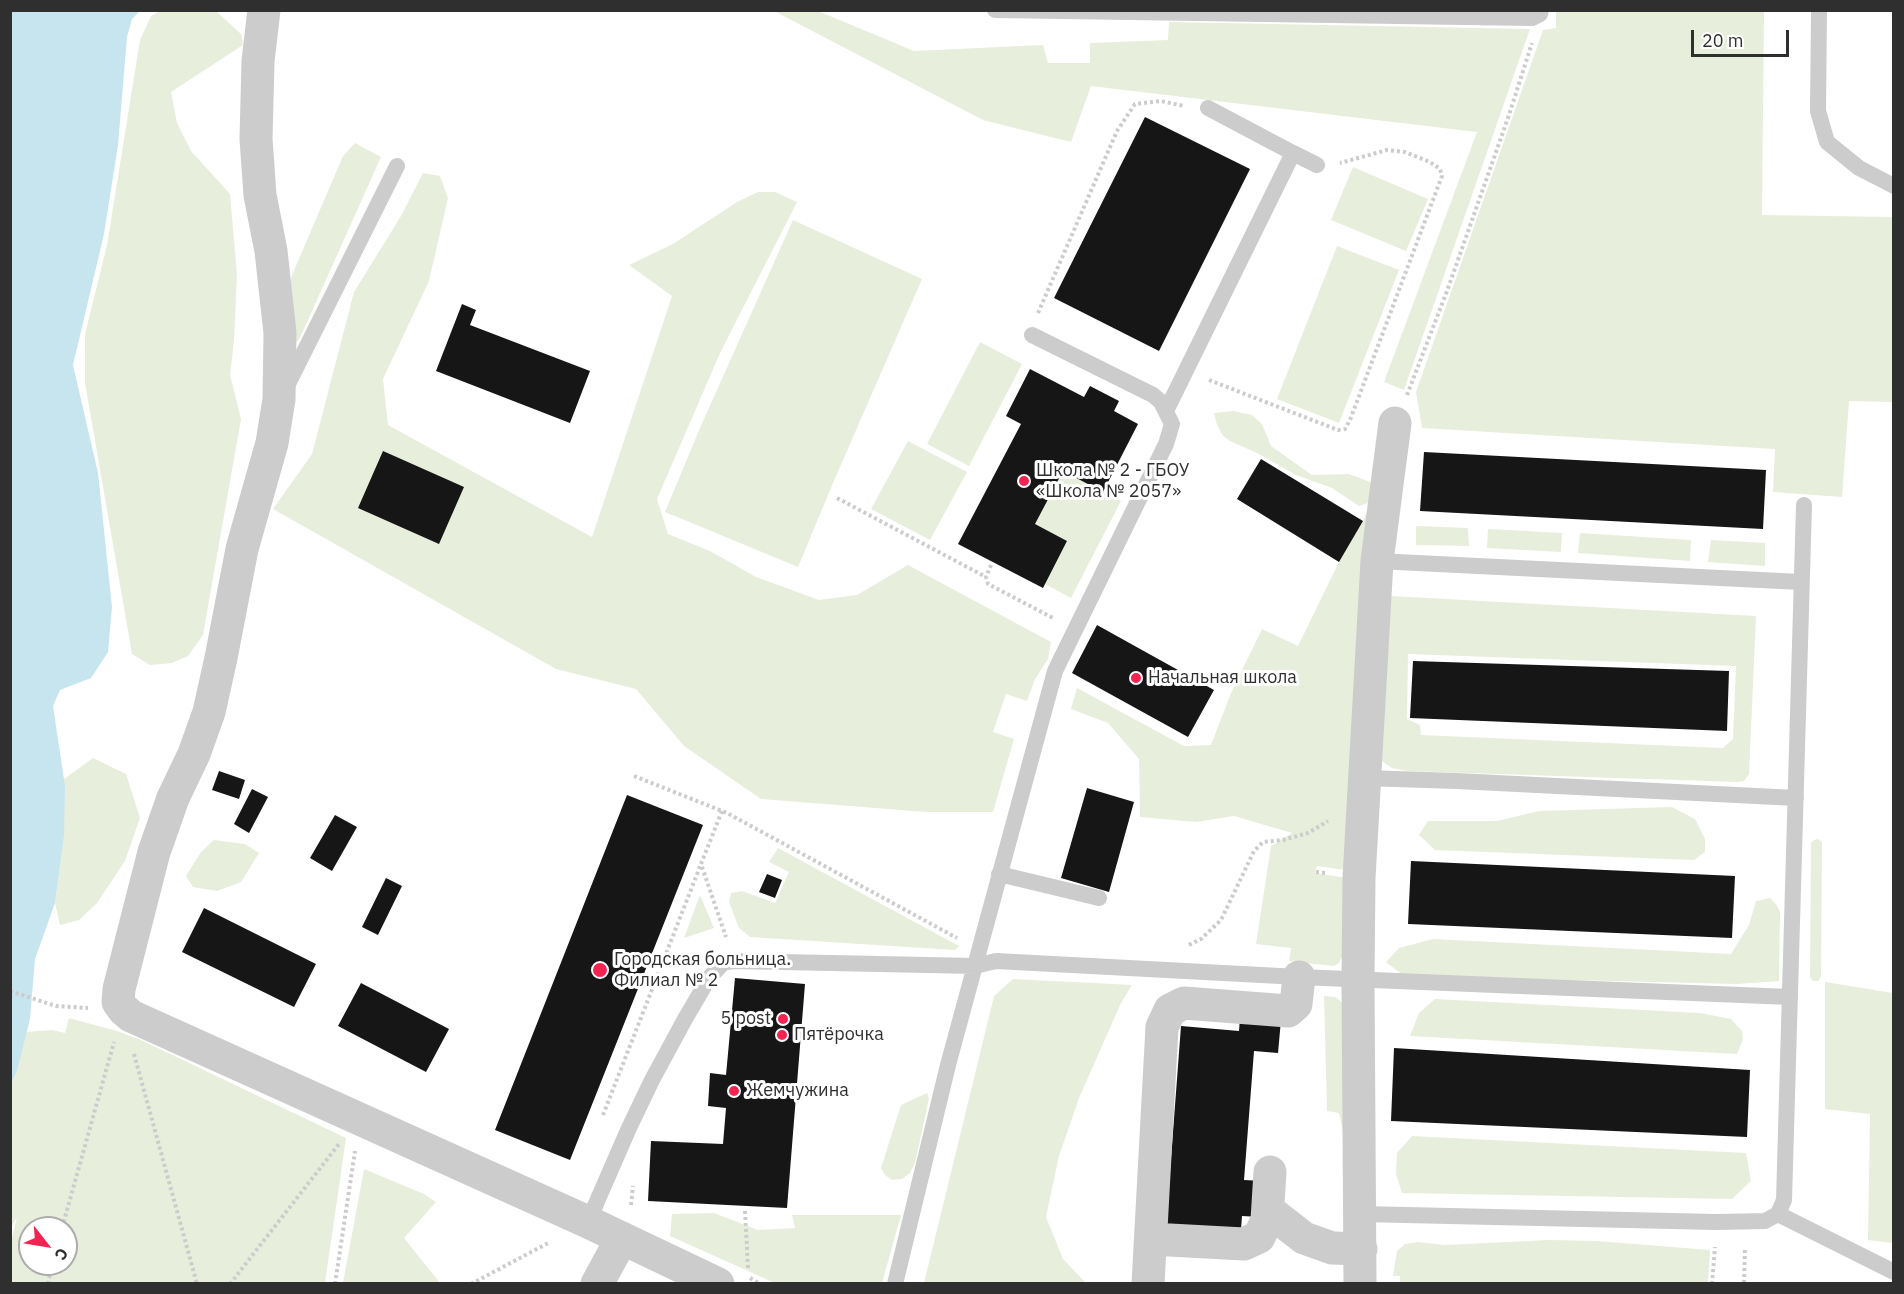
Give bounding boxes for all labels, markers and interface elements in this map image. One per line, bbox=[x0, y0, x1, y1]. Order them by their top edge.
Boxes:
scale bar bbox=[1694, 18, 1792, 56]
text: 20 m bbox=[1702, 29, 1744, 52]
place label: Школа № 2 - ГБОУ «Школа № 2057» bbox=[1036, 460, 1189, 502]
marker: Школа № 2 - ГБОУ «Школа № 2057» bbox=[1017, 474, 1031, 488]
place label: Начальная школа bbox=[1148, 667, 1297, 689]
marker: Начальная школа bbox=[1129, 671, 1143, 685]
place label: Городская больница. Филиал № 2 bbox=[614, 949, 791, 992]
marker: Городская больница. Филиал № 2 bbox=[591, 961, 609, 979]
place label: 5 post bbox=[720, 1008, 771, 1030]
marker: 5 post bbox=[776, 1012, 790, 1026]
place label: Пятёрочка bbox=[794, 1024, 884, 1046]
marker: Пятёрочка bbox=[775, 1028, 789, 1042]
place label: Жемчужина bbox=[746, 1080, 849, 1102]
marker: Жемчужина bbox=[727, 1084, 741, 1098]
north arrow bbox=[18, 1216, 78, 1276]
text: С bbox=[50, 1245, 73, 1264]

